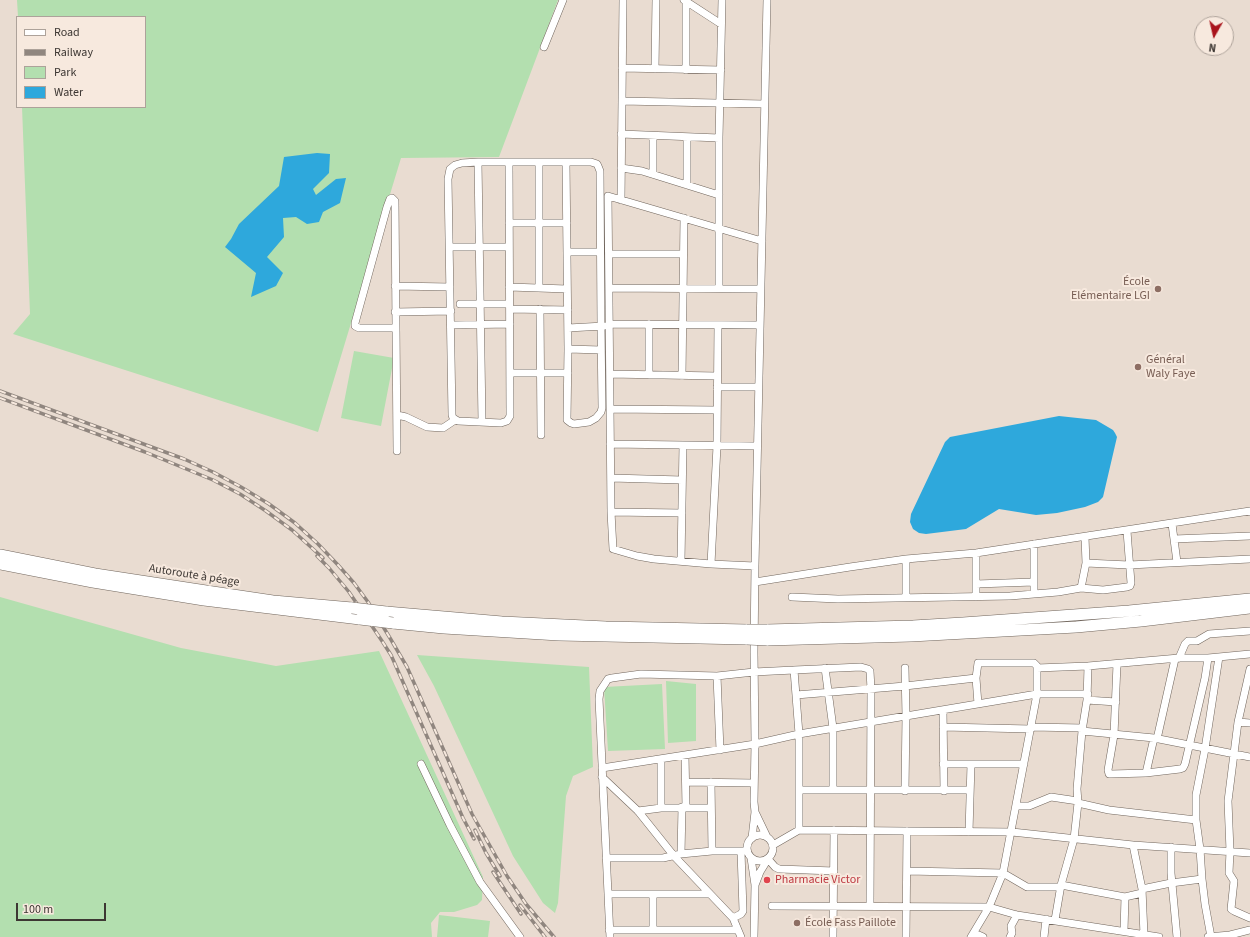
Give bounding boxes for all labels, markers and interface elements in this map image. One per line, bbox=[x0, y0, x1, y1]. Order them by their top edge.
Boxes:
legend bbox=[16, 16, 146, 108]
north arrow bbox=[1194, 16, 1234, 56]
text: Road bbox=[54, 24, 80, 41]
text: N bbox=[1208, 39, 1217, 55]
text: Railway bbox=[54, 44, 93, 61]
text: Park bbox=[54, 64, 76, 81]
text: Water bbox=[54, 84, 83, 101]
place label: École Elémentaire LGI bbox=[1071, 275, 1150, 303]
marker: École Elémentaire LGI bbox=[1153, 284, 1163, 294]
place label: Général Waly Faye bbox=[1146, 353, 1195, 381]
marker: Général Waly Faye bbox=[1133, 362, 1143, 372]
street label: Autoroute à péage bbox=[148, 562, 240, 590]
place label: Pharmacie Victor bbox=[775, 873, 860, 887]
marker: Pharmacie Victor bbox=[762, 875, 772, 885]
scale bar bbox=[18, 895, 108, 921]
text: 100 m bbox=[23, 901, 53, 918]
place label: École Fass Paillote bbox=[805, 916, 896, 930]
marker: École Fass Paillote bbox=[792, 918, 802, 928]

